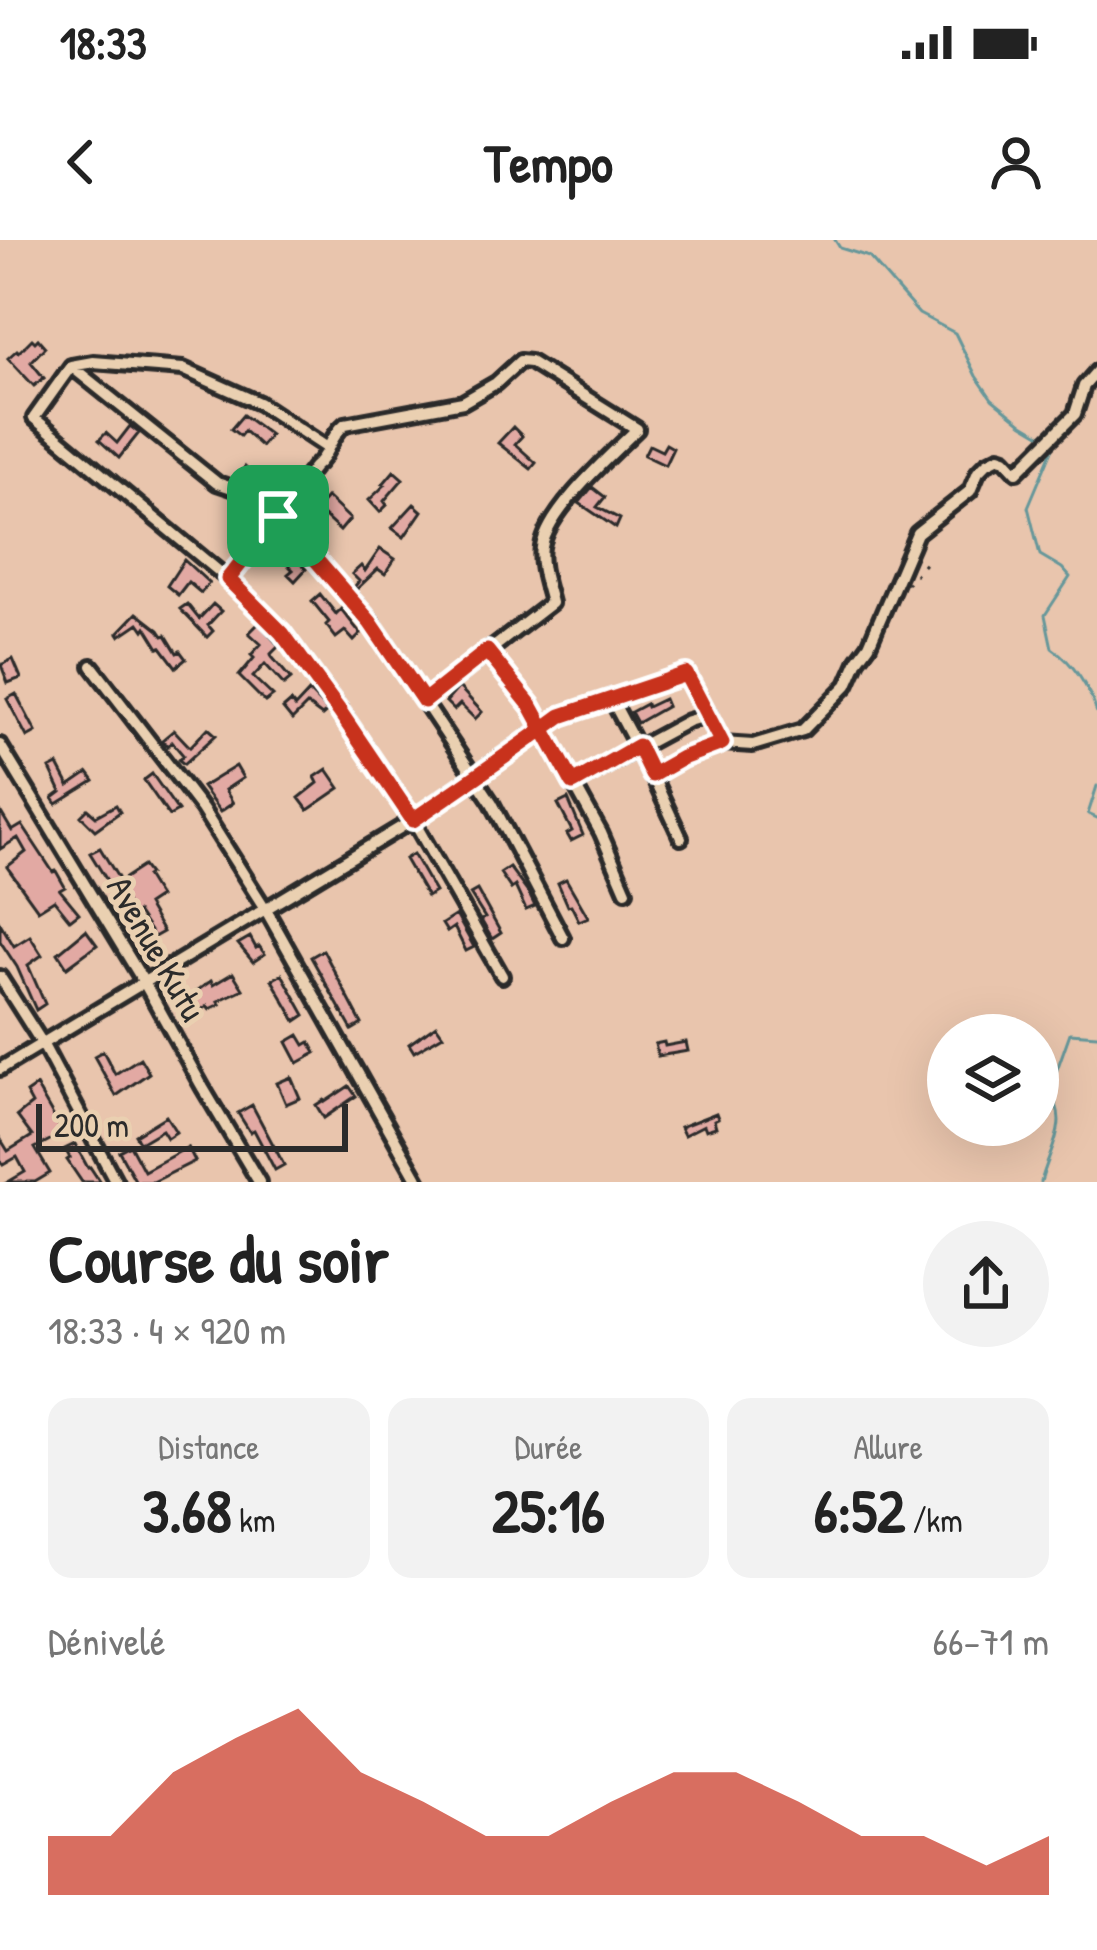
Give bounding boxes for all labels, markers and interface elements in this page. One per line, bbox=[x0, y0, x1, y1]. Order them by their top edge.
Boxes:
text: 18:33 bbox=[60, 12, 147, 73]
text: Tempo bbox=[484, 126, 613, 199]
icon: back bbox=[48, 129, 114, 195]
icon: person bbox=[983, 129, 1049, 195]
pin bbox=[227, 465, 329, 567]
icon: arrive bbox=[245, 483, 311, 549]
street label: Avenue Kutu bbox=[96, 866, 219, 1029]
map controls bbox=[927, 1014, 1059, 1146]
button: layers bbox=[927, 1014, 1059, 1146]
scale bar bbox=[36, 1098, 348, 1151]
text: 200 m bbox=[54, 1103, 129, 1147]
text: Course du soir bbox=[48, 1213, 389, 1303]
button: share bbox=[923, 1221, 1049, 1347]
text: 18:33 · 4 × 920 m bbox=[48, 1303, 286, 1356]
text: Distance bbox=[158, 1425, 259, 1469]
text: Durée bbox=[515, 1425, 582, 1469]
text: Allure bbox=[853, 1425, 923, 1469]
text: 3.68 bbox=[142, 1469, 232, 1551]
text: 25:16 bbox=[492, 1469, 605, 1551]
text: 6:52 bbox=[814, 1469, 905, 1551]
text: km bbox=[232, 1498, 276, 1542]
text: /km bbox=[905, 1498, 963, 1542]
text: Dénivelé bbox=[48, 1614, 165, 1667]
text: 66–71 m bbox=[933, 1614, 1049, 1667]

